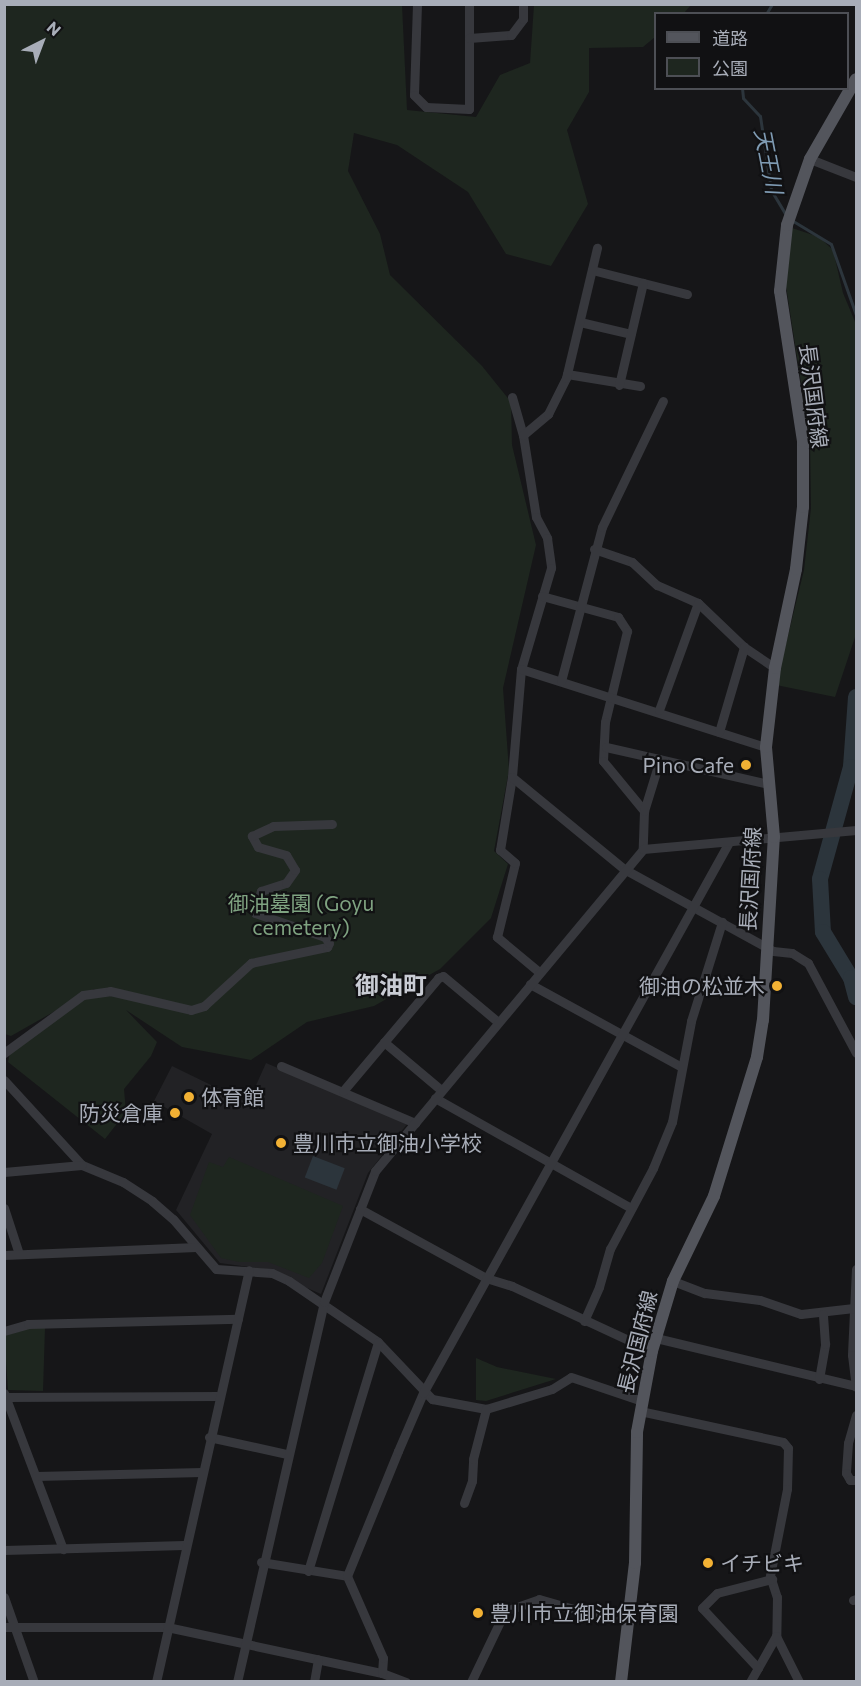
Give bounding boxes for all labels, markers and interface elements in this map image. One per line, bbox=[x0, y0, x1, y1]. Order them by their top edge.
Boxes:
north arrow bbox=[12, 12, 72, 72]
legend bbox=[654, 12, 849, 90]
text: N bbox=[44, 17, 65, 39]
text: 道路 bbox=[712, 27, 748, 49]
text: 公園 bbox=[712, 57, 748, 79]
water label: 天王川 bbox=[750, 126, 788, 196]
street label: 長沢国府線 bbox=[795, 342, 833, 450]
place label: Pino Cafe bbox=[643, 752, 734, 778]
marker: Pino Cafe bbox=[739, 758, 753, 772]
street label: 長沢国府線 bbox=[735, 826, 765, 932]
park label: 御油墓園 (Goyu cemetery) bbox=[228, 890, 374, 940]
district label: 御油町 bbox=[355, 971, 427, 999]
place label: 御油の松並木 bbox=[639, 973, 765, 999]
marker: 御油の松並木 bbox=[770, 979, 784, 993]
place label: 体育館 bbox=[201, 1084, 264, 1110]
marker: 体育館 bbox=[182, 1090, 196, 1104]
place label: 防災倉庫 bbox=[79, 1100, 163, 1126]
marker: 防災倉庫 bbox=[168, 1106, 182, 1120]
place label: 豊川市立御油小学校 bbox=[293, 1130, 482, 1156]
marker: 豊川市立御油小学校 bbox=[274, 1136, 288, 1150]
street label: 長沢国府線 bbox=[612, 1288, 662, 1396]
place label: イチビキ bbox=[720, 1550, 804, 1576]
marker: イチビキ bbox=[701, 1556, 715, 1570]
place label: 豊川市立御油保育園 bbox=[490, 1600, 679, 1626]
marker: 豊川市立御油保育園 bbox=[471, 1606, 485, 1620]

